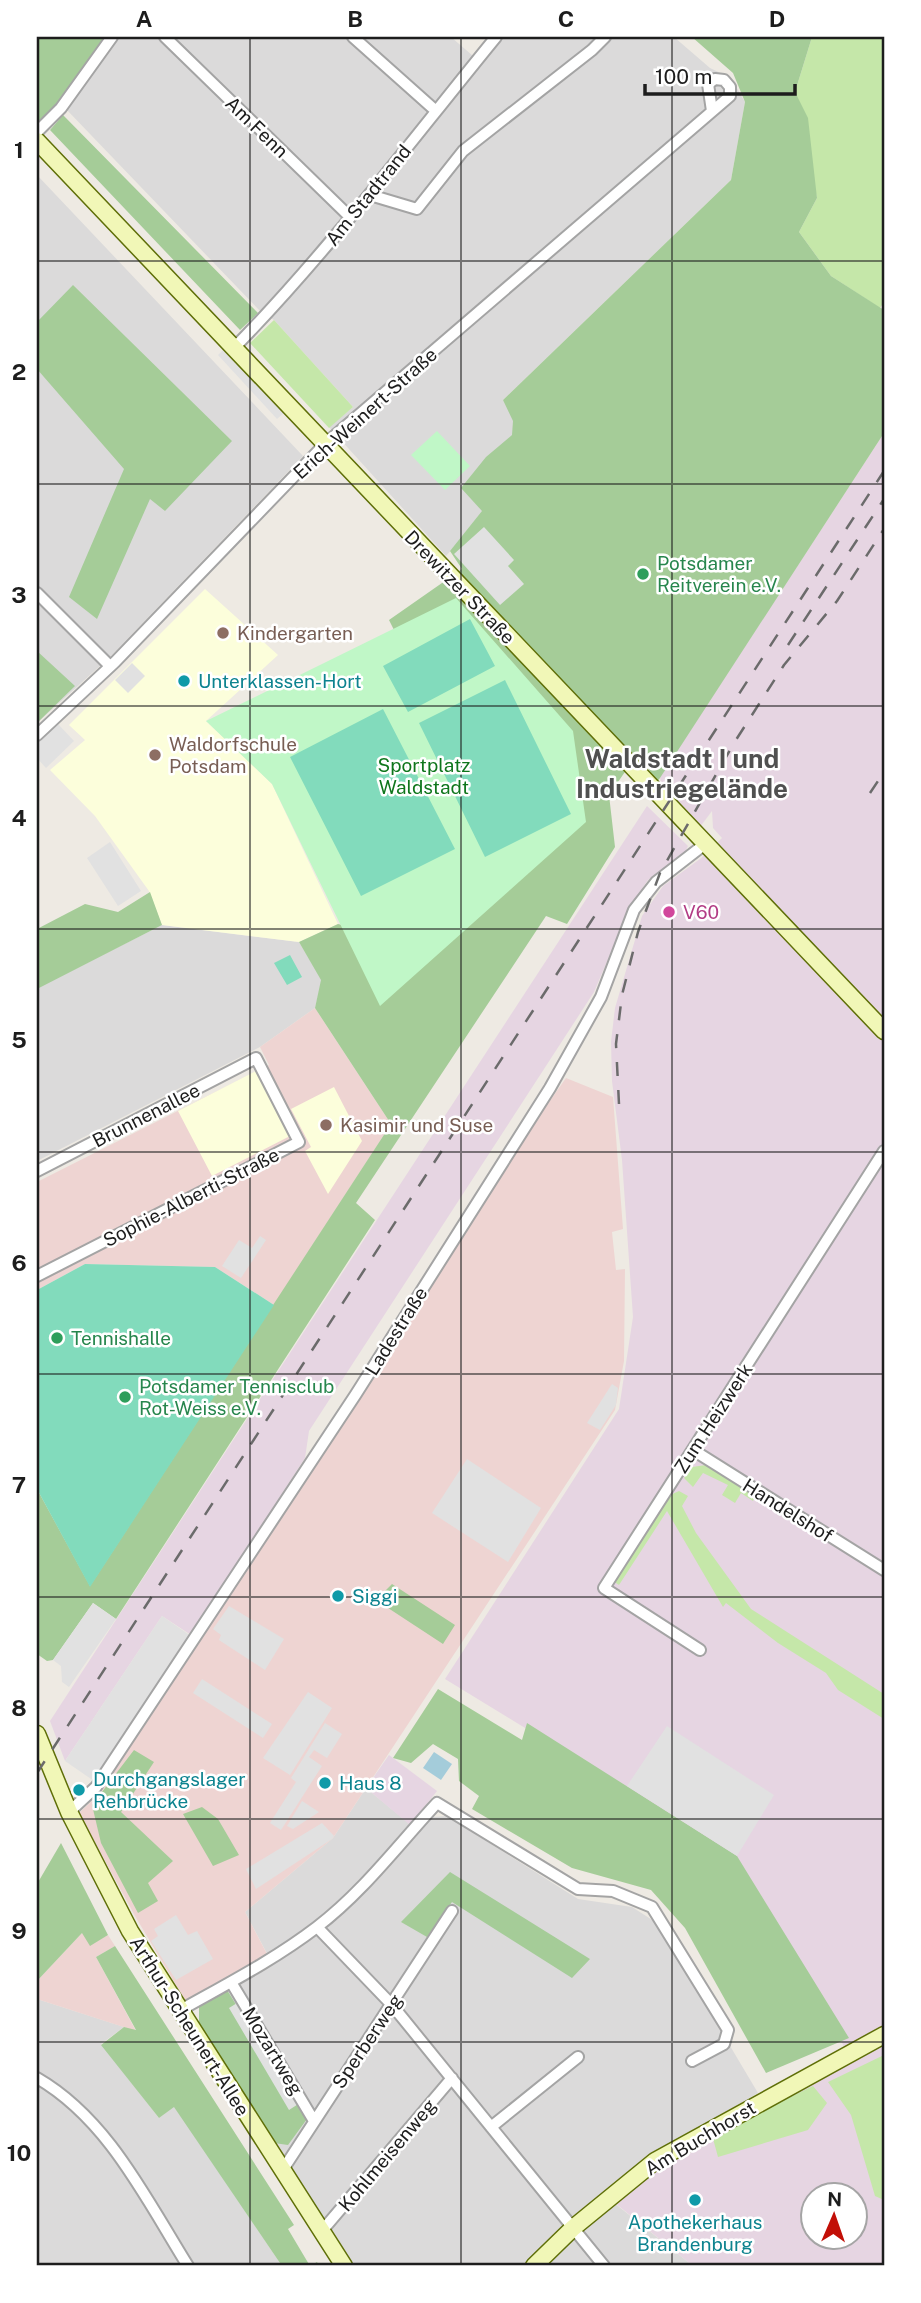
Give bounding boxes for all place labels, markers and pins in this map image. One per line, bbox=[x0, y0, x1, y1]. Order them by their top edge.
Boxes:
place label: Potsdamer Reitverein e.V. bbox=[657, 552, 781, 596]
marker: Potsdamer Reitverein e.V. bbox=[635, 566, 651, 582]
place label: Kindergarten bbox=[237, 622, 353, 644]
marker: Kindergarten bbox=[215, 625, 231, 641]
place label: Unterklassen-Hort bbox=[198, 670, 362, 692]
marker: Unterklassen-Hort bbox=[176, 673, 192, 689]
place label: Waldorfschule Potsdam bbox=[169, 733, 297, 777]
marker: Waldorfschule Potsdam bbox=[147, 747, 163, 763]
place label: V60 bbox=[683, 901, 719, 923]
marker: V60 bbox=[661, 904, 677, 920]
place label: Kasimir und Suse bbox=[340, 1114, 493, 1136]
marker: Kasimir und Suse bbox=[318, 1117, 334, 1133]
place label: Tennishalle bbox=[71, 1327, 171, 1349]
marker: Tennishalle bbox=[49, 1330, 65, 1346]
place label: Potsdamer Tennisclub Rot-Weiss e.V. bbox=[139, 1375, 334, 1419]
marker: Potsdamer Tennisclub Rot-Weiss e.V. bbox=[117, 1389, 133, 1405]
place label: Siggi bbox=[352, 1585, 398, 1607]
marker: Siggi bbox=[330, 1588, 346, 1604]
place label: Durchgangslager Rehbrücke bbox=[93, 1768, 246, 1812]
place label: Haus 8 bbox=[339, 1772, 402, 1794]
marker: Haus 8 bbox=[317, 1775, 333, 1791]
marker: Durchgangslager Rehbrücke bbox=[71, 1782, 87, 1798]
marker: Apothekerhaus Brandenburg bbox=[687, 2192, 703, 2208]
place label: Apothekerhaus Brandenburg bbox=[628, 2211, 762, 2255]

